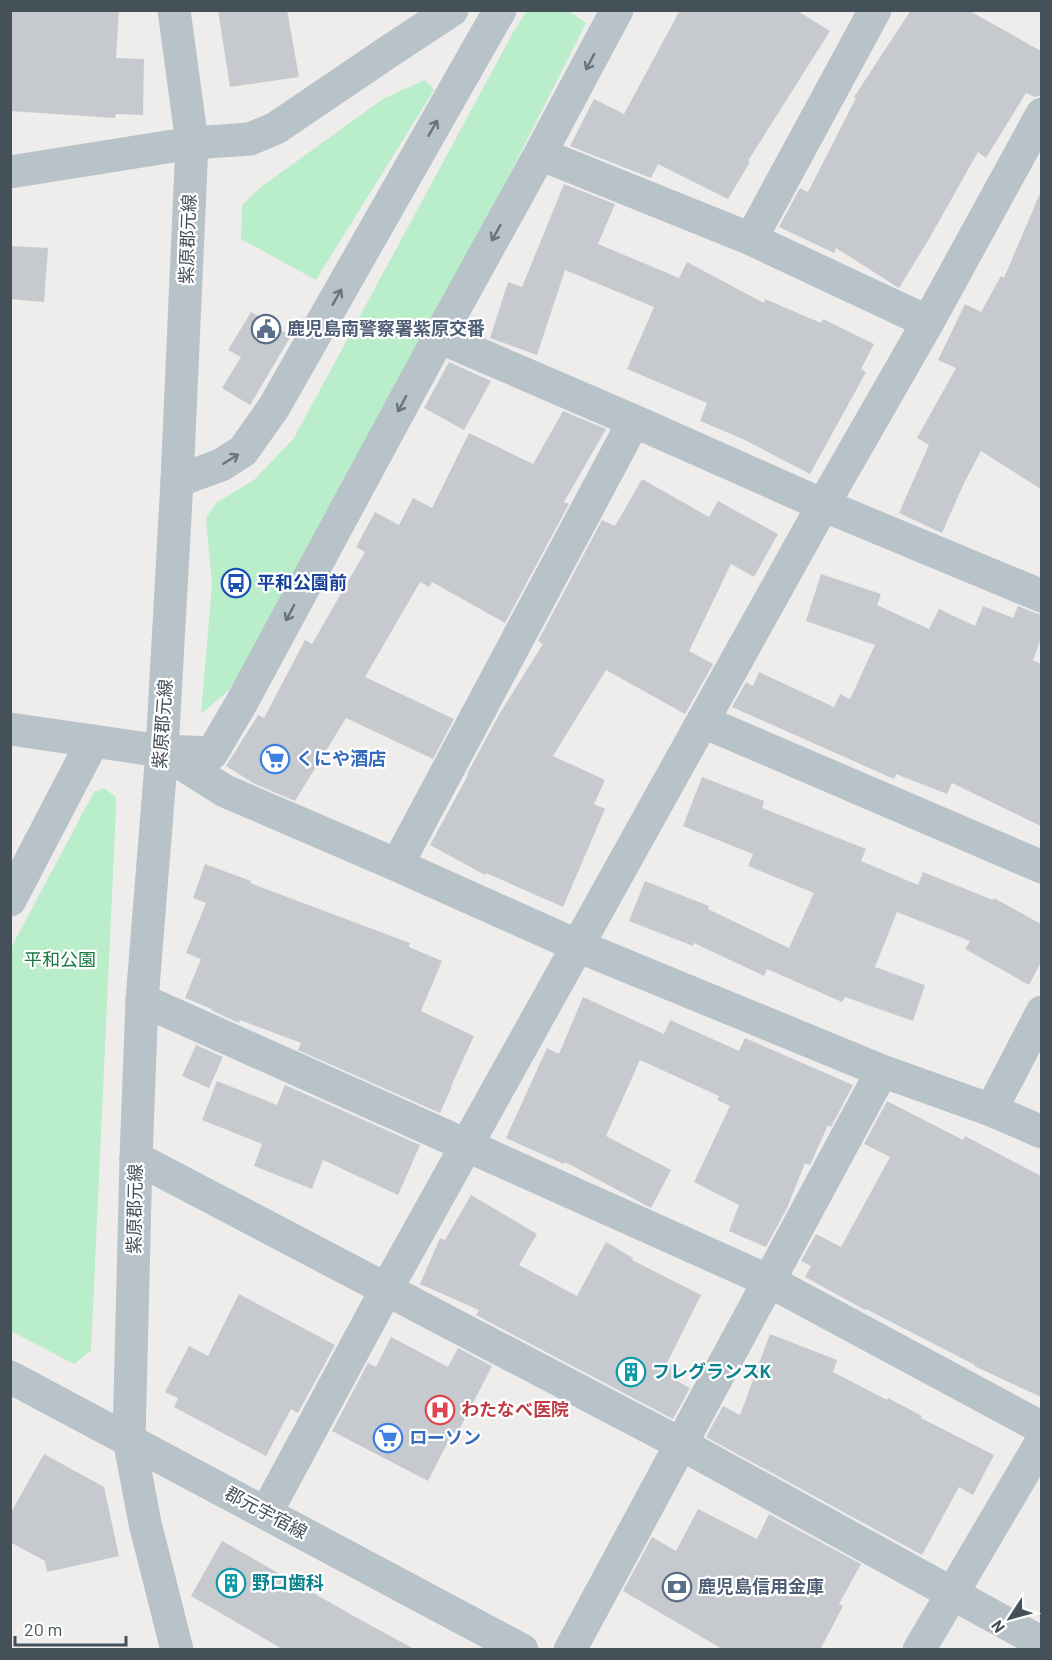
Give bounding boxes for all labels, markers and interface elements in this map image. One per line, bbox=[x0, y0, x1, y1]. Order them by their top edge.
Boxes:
one-way arrow bbox=[584, 53, 596, 70]
one-way arrow bbox=[427, 120, 439, 137]
street label: 紫原郡元線 bbox=[174, 194, 200, 284]
one-way arrow bbox=[490, 224, 502, 241]
one-way arrow bbox=[331, 289, 343, 306]
public building icon: 鹿児島南警察署紫原交番 bbox=[250, 313, 282, 345]
place label: 鹿児島南警察署紫原交番 bbox=[287, 317, 485, 339]
one-way arrow bbox=[396, 395, 408, 412]
one-way arrow bbox=[222, 453, 239, 465]
bus stop icon: 平和公園前 bbox=[220, 567, 252, 599]
place label: 平和公園前 bbox=[257, 571, 347, 593]
one-way arrow bbox=[284, 603, 295, 621]
street label: 紫原郡元線 bbox=[148, 678, 176, 770]
supermarket icon: くにや酒店 bbox=[259, 743, 291, 775]
place label: くにや酒店 bbox=[296, 747, 386, 769]
park label: 平和公園 bbox=[24, 948, 96, 970]
street label: 紫原郡元線 bbox=[122, 1164, 146, 1254]
building icon: フレグランスK bbox=[615, 1356, 647, 1388]
place label: フレグランスK bbox=[652, 1360, 771, 1382]
hospital icon: わたなべ医院 bbox=[424, 1394, 456, 1426]
place label: わたなべ医院 bbox=[461, 1398, 569, 1420]
supermarket icon: ローソン bbox=[372, 1422, 404, 1454]
place label: ローソン bbox=[409, 1426, 481, 1448]
street label: 郡元宇宿線 bbox=[222, 1481, 311, 1543]
building icon: 野口歯科 bbox=[215, 1567, 247, 1599]
place label: 野口歯科 bbox=[252, 1571, 324, 1593]
bank icon: 鹿児島信用金庫 bbox=[661, 1571, 693, 1603]
place label: 鹿児島信用金庫 bbox=[698, 1575, 824, 1597]
north arrow bbox=[980, 1588, 1040, 1648]
scale bar bbox=[15, 1609, 126, 1647]
text: N bbox=[987, 1617, 1008, 1637]
text: 20 m bbox=[24, 1618, 62, 1640]

